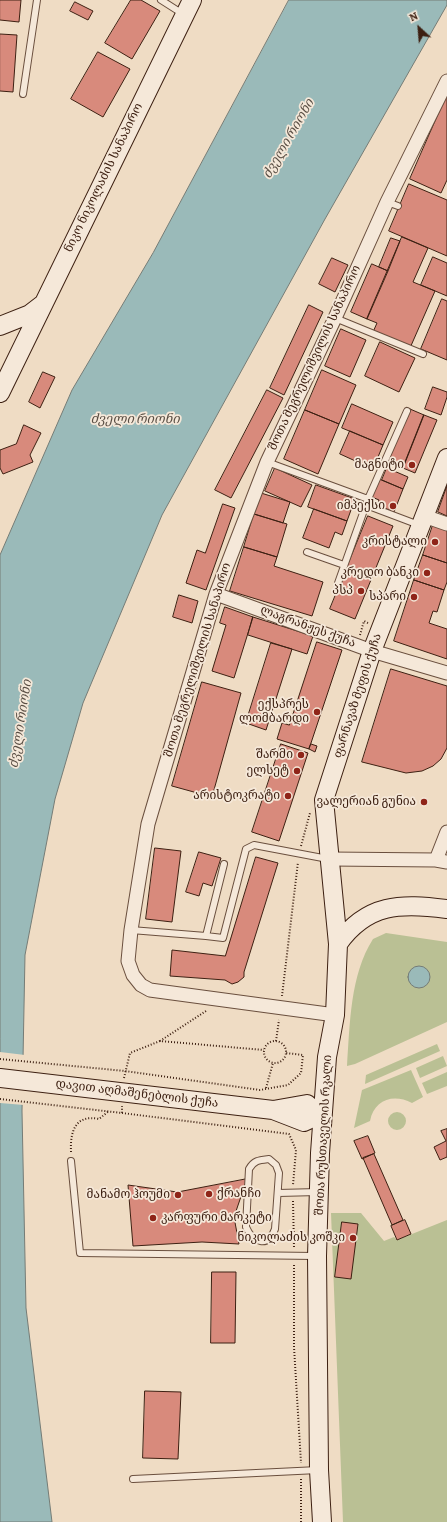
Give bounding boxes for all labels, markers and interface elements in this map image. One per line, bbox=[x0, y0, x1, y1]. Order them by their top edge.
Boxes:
north arrow bbox=[399, 8, 439, 48]
text: N bbox=[407, 8, 420, 25]
water label: ძველი რიონი bbox=[260, 97, 318, 181]
street label: ნიკო ნიკოლაძის სანაპირო bbox=[62, 101, 146, 255]
street label: შოთა მეგრელიშვილის სანაპირო bbox=[266, 263, 364, 453]
water label: ძველი რიონი bbox=[90, 412, 180, 428]
place label: მაგნიტი bbox=[355, 458, 404, 472]
marker: მაგნიტი bbox=[407, 460, 417, 470]
place label: იმპექსი bbox=[337, 499, 385, 513]
marker: იმპექსი bbox=[388, 501, 398, 511]
place label: კრისტალი bbox=[362, 535, 427, 549]
marker: კრისტალი bbox=[430, 537, 440, 547]
street label: შოთა მეგრელიშვილის სანაპირო bbox=[162, 561, 234, 759]
place label: კრედო ბანკი bbox=[341, 566, 419, 580]
marker: კრედო ბანკი bbox=[422, 568, 432, 578]
place label: პსპ bbox=[332, 584, 353, 598]
marker: პსპ bbox=[356, 586, 366, 596]
place label: სპარი bbox=[369, 590, 406, 604]
marker: სპარი bbox=[409, 592, 419, 602]
street label: ლაგრანჟეს ქუჩა bbox=[258, 603, 358, 651]
street label: ფარნავაზ მეფის ქუჩა bbox=[331, 632, 385, 760]
water label: ძველი რიონი bbox=[6, 679, 36, 769]
place label: ექსპრეს ლომბარდი bbox=[239, 698, 309, 726]
marker: ექსპრეს ლომბარდი bbox=[312, 707, 322, 717]
place label: შარმი bbox=[256, 748, 293, 762]
marker: შარმი bbox=[296, 750, 306, 760]
place label: ელსეტ bbox=[246, 764, 289, 778]
marker: ელსეტ bbox=[292, 766, 302, 776]
place label: არისტოკრატი bbox=[193, 789, 280, 803]
marker: არისტოკრატი bbox=[283, 791, 293, 801]
place label: ვალერიან გუნია bbox=[316, 795, 416, 809]
marker: ვალერიან გუნია bbox=[419, 797, 429, 807]
street label: შოთა რუსთაველის რკალი bbox=[313, 1054, 335, 1216]
street label: დავით აღმაშენებლის ქუჩა bbox=[55, 1077, 219, 1111]
place label: ქრანჩი bbox=[217, 1187, 261, 1201]
place label: მანამო ჰოუმი bbox=[87, 1188, 170, 1202]
marker: ქრანჩი bbox=[204, 1189, 214, 1199]
marker: მანამო ჰოუმი bbox=[173, 1190, 183, 1200]
place label: კარფური მარკეტი bbox=[161, 1211, 272, 1225]
marker: კარფური მარკეტი bbox=[148, 1213, 158, 1223]
place label: ნიკოლაძის კოშკი bbox=[237, 1231, 345, 1245]
marker: ნიკოლაძის კოშკი bbox=[348, 1233, 358, 1243]

